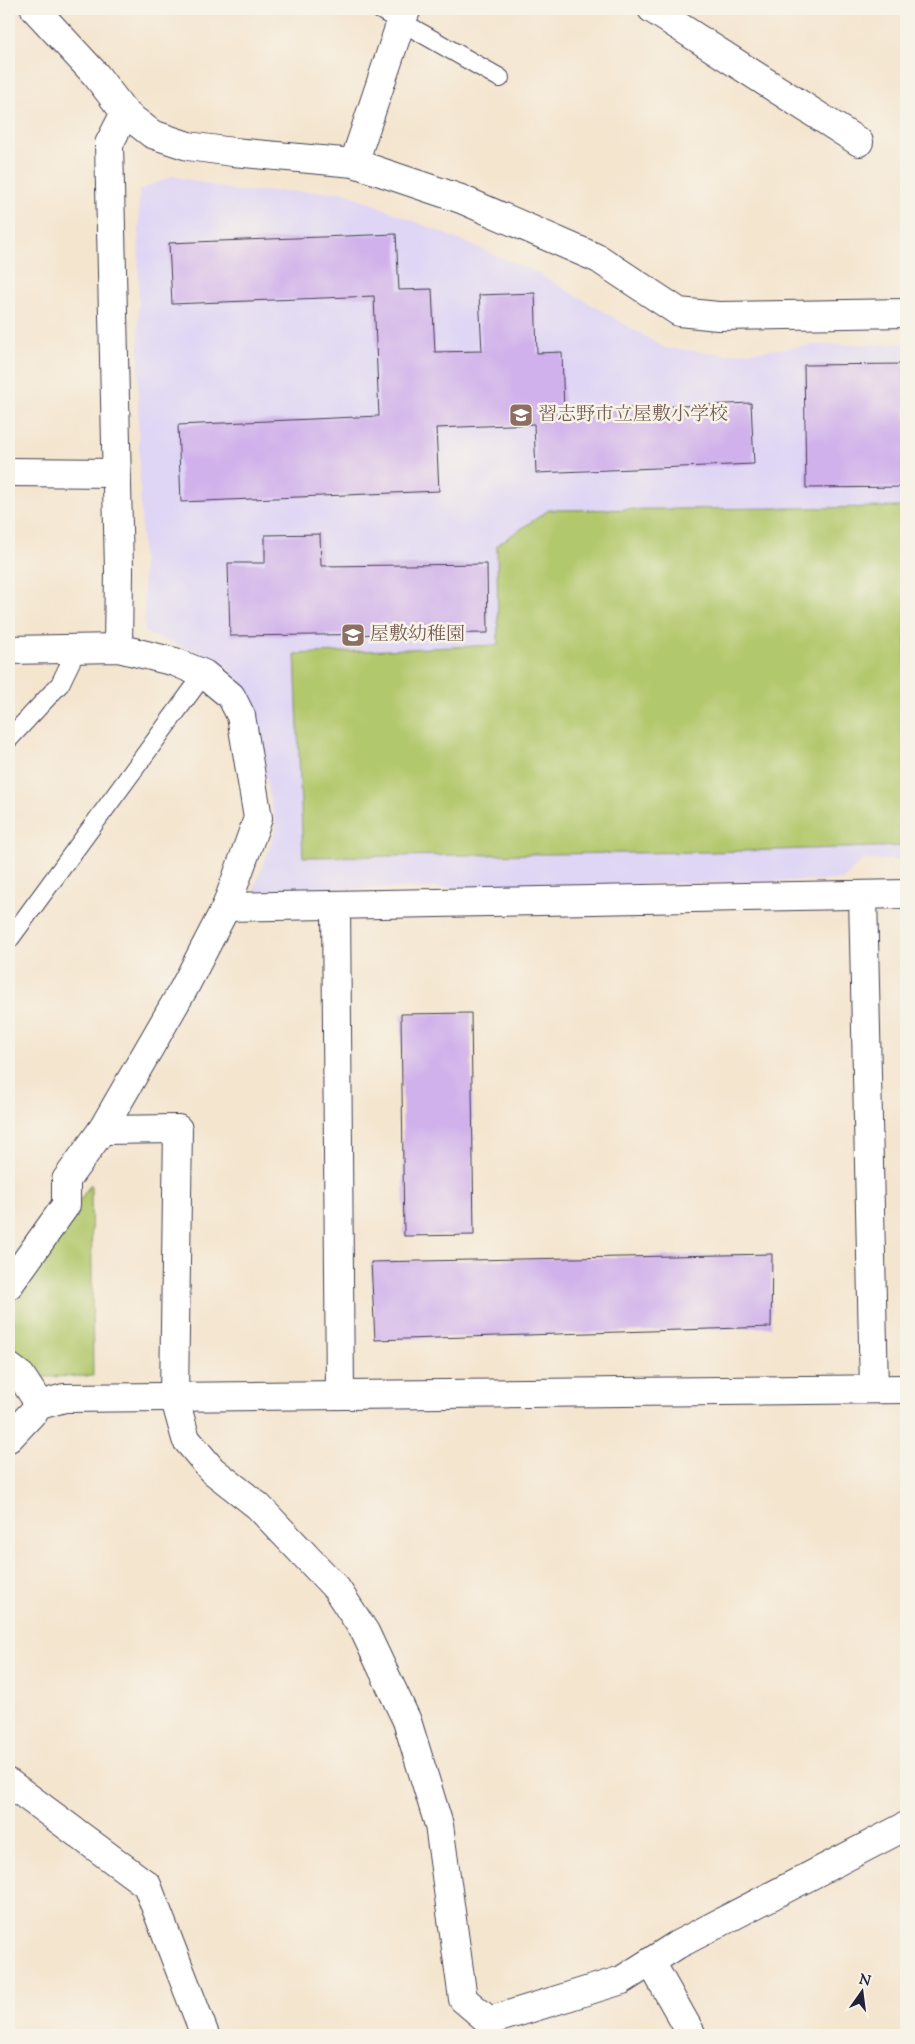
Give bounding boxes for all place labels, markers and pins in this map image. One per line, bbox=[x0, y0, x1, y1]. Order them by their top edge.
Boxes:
school or university icon: 習志野市立屋敷小学校 bbox=[508, 402, 534, 428]
place label: 習志野市立屋敷小学校 bbox=[538, 402, 728, 429]
school or university icon: 屋敷幼稚園 bbox=[340, 622, 366, 648]
place label: 屋敷幼稚園 bbox=[370, 622, 465, 649]

